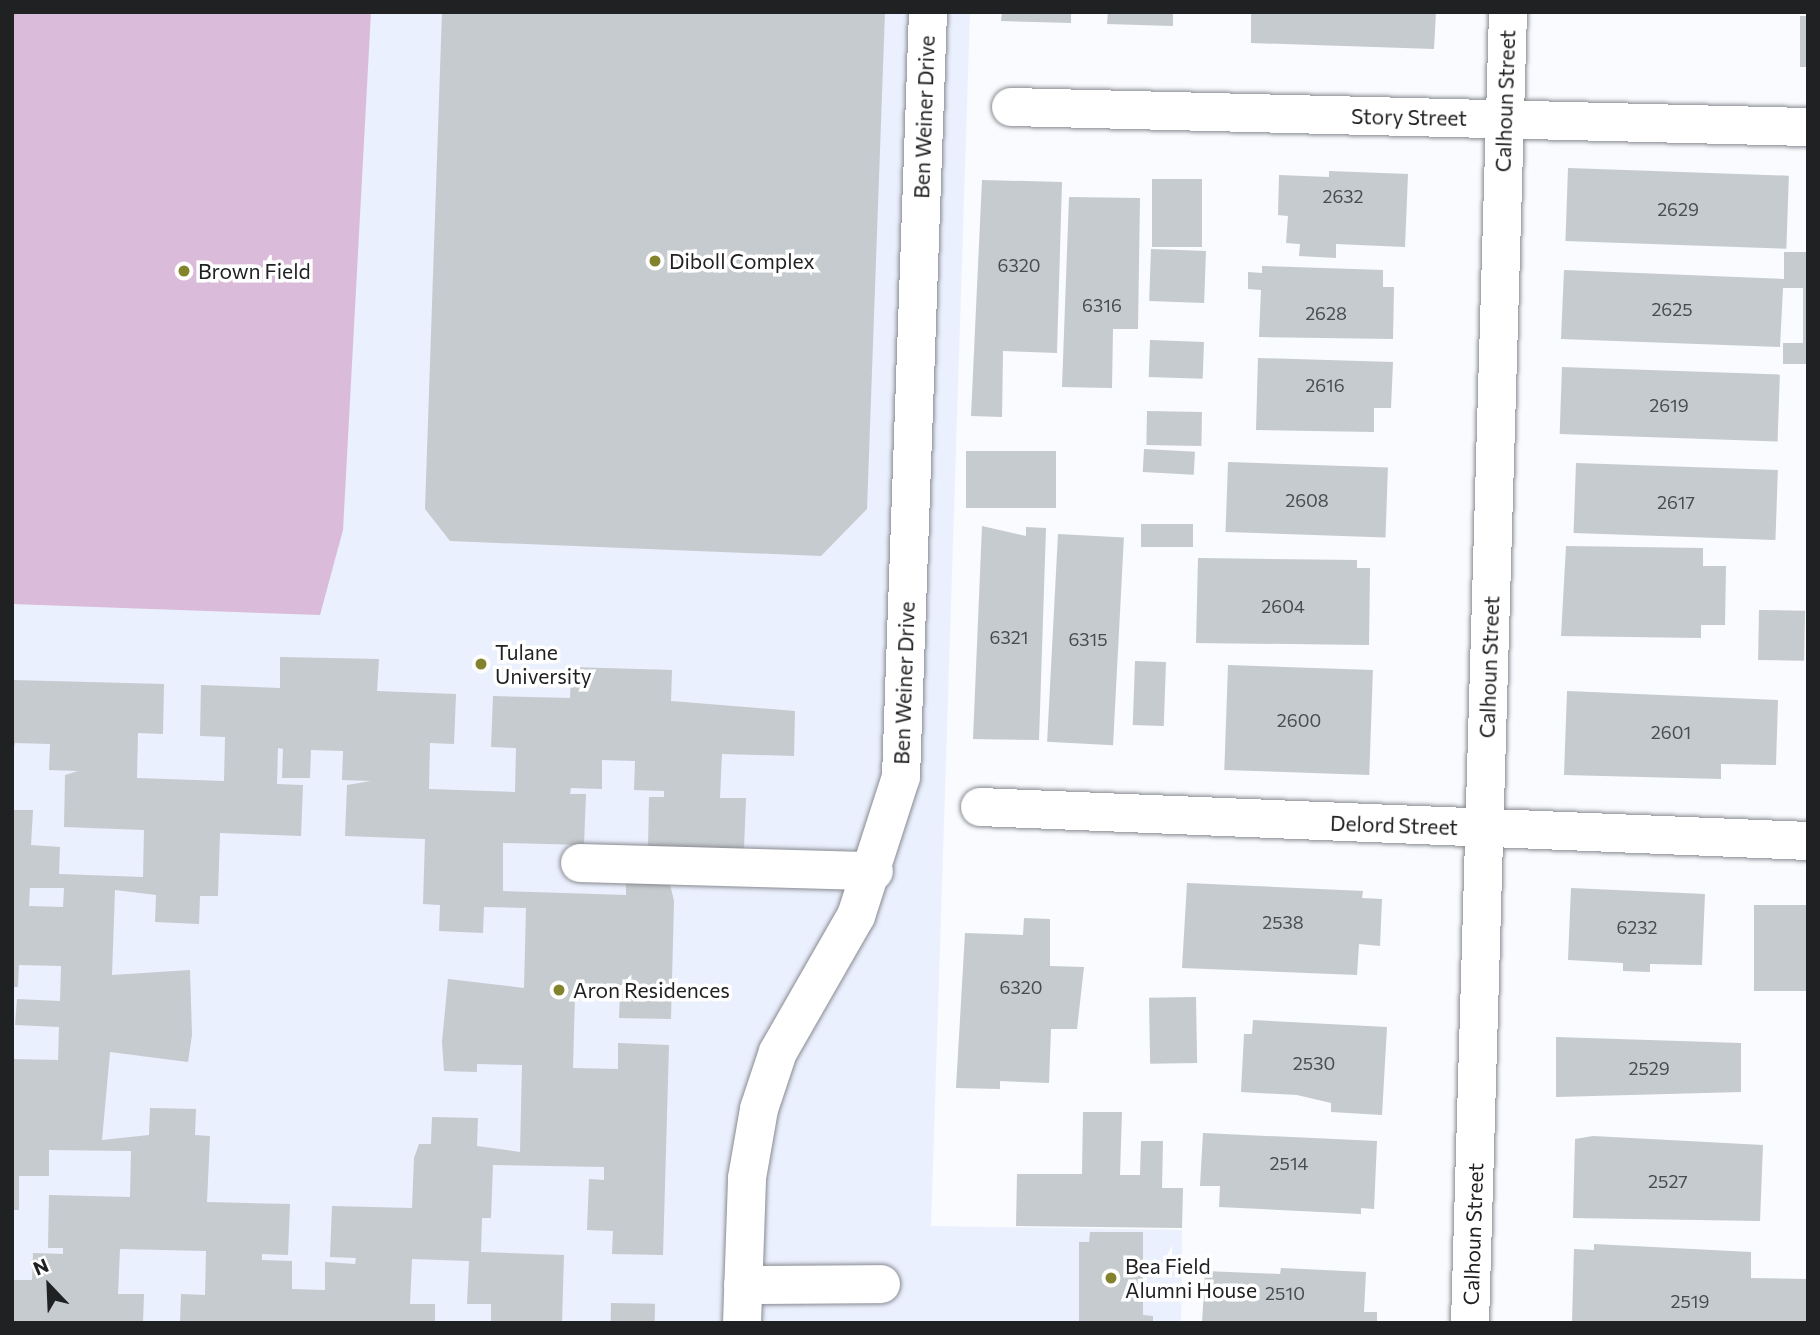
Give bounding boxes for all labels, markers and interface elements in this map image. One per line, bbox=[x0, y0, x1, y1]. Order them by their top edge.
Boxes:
street label: Calhoun Street bbox=[1490, 29, 1520, 173]
street label: Ben Weiner Drive bbox=[909, 35, 939, 199]
street label: Story Street bbox=[1351, 103, 1467, 131]
house number: 2632 bbox=[1322, 185, 1364, 207]
house number: 2629 bbox=[1657, 198, 1699, 220]
place label: Diboll Complex bbox=[669, 248, 815, 274]
marker: Diboll Complex bbox=[647, 253, 663, 269]
house number: 6320 bbox=[998, 254, 1040, 276]
place label: Brown Field bbox=[198, 258, 311, 284]
marker: Brown Field bbox=[176, 263, 192, 279]
house number: 6316 bbox=[1082, 294, 1122, 316]
house number: 2625 bbox=[1651, 298, 1693, 320]
house number: 2628 bbox=[1305, 302, 1347, 324]
house number: 2616 bbox=[1305, 374, 1345, 396]
house number: 2619 bbox=[1649, 394, 1689, 416]
house number: 2608 bbox=[1285, 489, 1329, 511]
house number: 2617 bbox=[1657, 491, 1695, 513]
house number: 2604 bbox=[1261, 595, 1305, 617]
street label: Calhoun Street bbox=[1474, 595, 1504, 739]
street label: Ben Weiner Drive bbox=[889, 601, 919, 765]
house number: 6321 bbox=[990, 626, 1028, 648]
house number: 6315 bbox=[1068, 628, 1108, 650]
place label: Tulane University bbox=[495, 639, 592, 689]
marker: Tulane University bbox=[473, 656, 489, 672]
house number: 2600 bbox=[1277, 709, 1321, 731]
house number: 2601 bbox=[1651, 721, 1691, 743]
street label: Delord Street bbox=[1330, 810, 1458, 840]
house number: 2538 bbox=[1262, 911, 1304, 933]
house number: 6232 bbox=[1616, 916, 1658, 938]
house number: 6320 bbox=[1000, 976, 1042, 998]
place label: Aron Residences bbox=[573, 977, 730, 1003]
marker: Aron Residences bbox=[551, 982, 567, 998]
house number: 2530 bbox=[1293, 1052, 1335, 1074]
house number: 2529 bbox=[1628, 1057, 1670, 1079]
house number: 2514 bbox=[1270, 1152, 1308, 1174]
street label: Calhoun Street bbox=[1458, 1162, 1488, 1306]
house number: 2527 bbox=[1648, 1170, 1688, 1192]
north arrow bbox=[14, 1251, 84, 1321]
text: N bbox=[30, 1253, 52, 1280]
place label: Bea Field Alumni House bbox=[1125, 1253, 1257, 1303]
marker: Bea Field Alumni House bbox=[1103, 1270, 1119, 1286]
house number: 2510 bbox=[1265, 1282, 1305, 1304]
house number: 2519 bbox=[1671, 1290, 1709, 1312]

